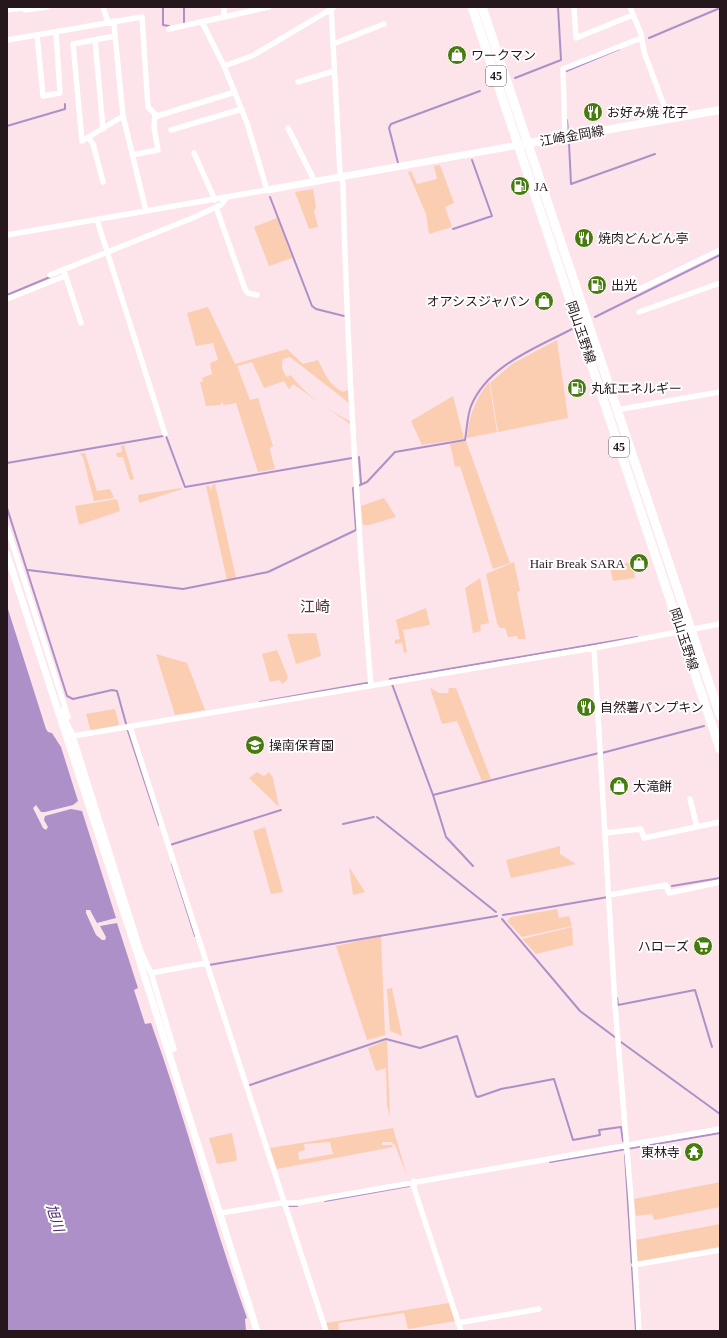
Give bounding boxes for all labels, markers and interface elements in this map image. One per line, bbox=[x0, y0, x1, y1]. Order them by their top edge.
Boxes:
shop icon: ワークマン bbox=[446, 44, 468, 66]
place label: ワークマン bbox=[471, 48, 536, 63]
road number: 45 bbox=[486, 66, 506, 86]
restaurant icon: お好み焼 花子 bbox=[582, 101, 604, 123]
place label: お好み焼 花子 bbox=[607, 105, 688, 120]
street label: 江崎金岡線 bbox=[539, 123, 605, 149]
fuel station icon: JA bbox=[509, 175, 531, 197]
place label: JA bbox=[534, 179, 549, 194]
restaurant icon: 焼肉どんどん亭 bbox=[573, 227, 595, 249]
place label: 焼肉どんどん亭 bbox=[598, 231, 689, 246]
fuel station icon: 出光 bbox=[586, 274, 608, 296]
place label: 出光 bbox=[611, 278, 637, 293]
shop icon: オアシスジャパン bbox=[533, 290, 555, 312]
place label: オアシスジャパン bbox=[427, 294, 530, 309]
street label: 岡山玉野線 bbox=[563, 299, 599, 365]
fuel station icon: 丸紅エネルギー bbox=[566, 377, 588, 399]
place label: 丸紅エネルギー bbox=[591, 381, 682, 396]
road number: 45 bbox=[609, 437, 629, 457]
shop icon: Hair Break SARA bbox=[628, 552, 650, 574]
place label: Hair Break SARA bbox=[530, 556, 626, 571]
district label: 江崎 bbox=[300, 599, 330, 615]
street label: 岡山玉野線 bbox=[667, 606, 701, 672]
restaurant icon: 自然薯パンプキン bbox=[575, 696, 597, 718]
place label: 自然薯パンプキン bbox=[600, 700, 704, 715]
school or university icon: 操南保育園 bbox=[244, 734, 266, 756]
place label: 操南保育園 bbox=[269, 738, 334, 753]
shop icon: 大滝餅 bbox=[608, 775, 630, 797]
place label: 大滝餅 bbox=[633, 779, 672, 794]
supermarket icon: ハローズ bbox=[692, 935, 714, 957]
place label: ハローズ bbox=[638, 939, 689, 954]
temple icon: 東林寺 bbox=[683, 1141, 705, 1163]
place label: 東林寺 bbox=[641, 1145, 680, 1160]
water label: 旭川 bbox=[44, 1202, 67, 1235]

